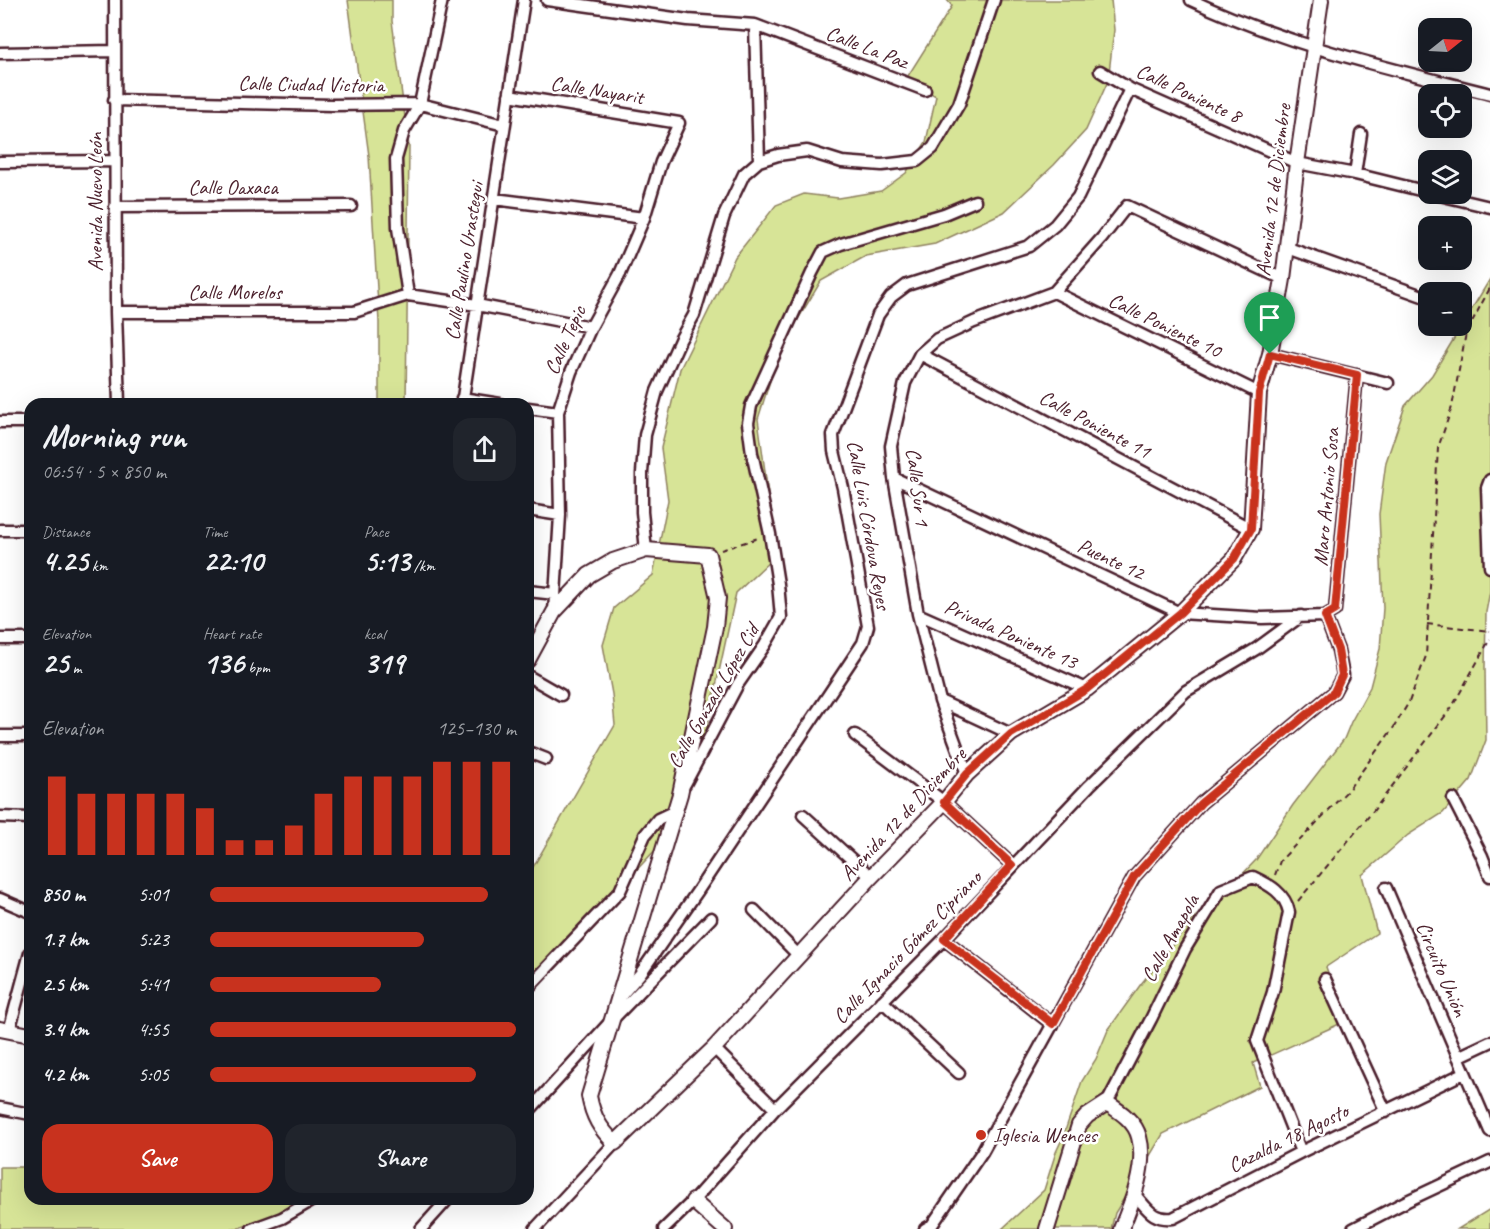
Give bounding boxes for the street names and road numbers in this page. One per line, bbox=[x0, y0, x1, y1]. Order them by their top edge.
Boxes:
street label: Calle La Paz bbox=[822, 19, 914, 75]
street label: Calle Poniente 8 bbox=[1132, 57, 1248, 130]
street label: Calle Ciudad Victoria bbox=[238, 70, 387, 98]
street label: Calle Nayarit bbox=[549, 70, 647, 110]
street label: Avenida 12 de Diciembre bbox=[1250, 101, 1297, 278]
street label: Avenida Nuevo León bbox=[82, 132, 108, 271]
street label: Calle Oaxaca bbox=[188, 174, 279, 200]
street label: Calle Paulino Urastegui bbox=[439, 177, 490, 342]
street label: Calle Morelos bbox=[188, 279, 284, 305]
street label: Calle Poniente 10 bbox=[1104, 286, 1227, 364]
street label: Calle Tepic bbox=[538, 300, 592, 379]
street label: Calle Poniente 11 bbox=[1035, 384, 1157, 465]
street label: Maro Antonio Sosa bbox=[1307, 425, 1345, 567]
street label: Calle Luis Córdova Reyes bbox=[841, 438, 897, 613]
street label: Calle Sur 1 bbox=[900, 447, 936, 529]
street label: Puente 12 bbox=[1073, 532, 1150, 586]
street label: Privada Poniente 13 bbox=[941, 593, 1083, 676]
street label: Calle Gonzalo López Cid bbox=[661, 617, 766, 773]
street label: Avenida 12 de Diciembre bbox=[834, 741, 972, 886]
street label: Calle Ignacio Gómez Cipriano bbox=[827, 863, 989, 1029]
street label: Calle Amapola bbox=[1135, 888, 1205, 986]
street label: Circuito Unión bbox=[1410, 918, 1474, 1021]
street label: Cazalda 18 Agosto bbox=[1224, 1097, 1355, 1178]

